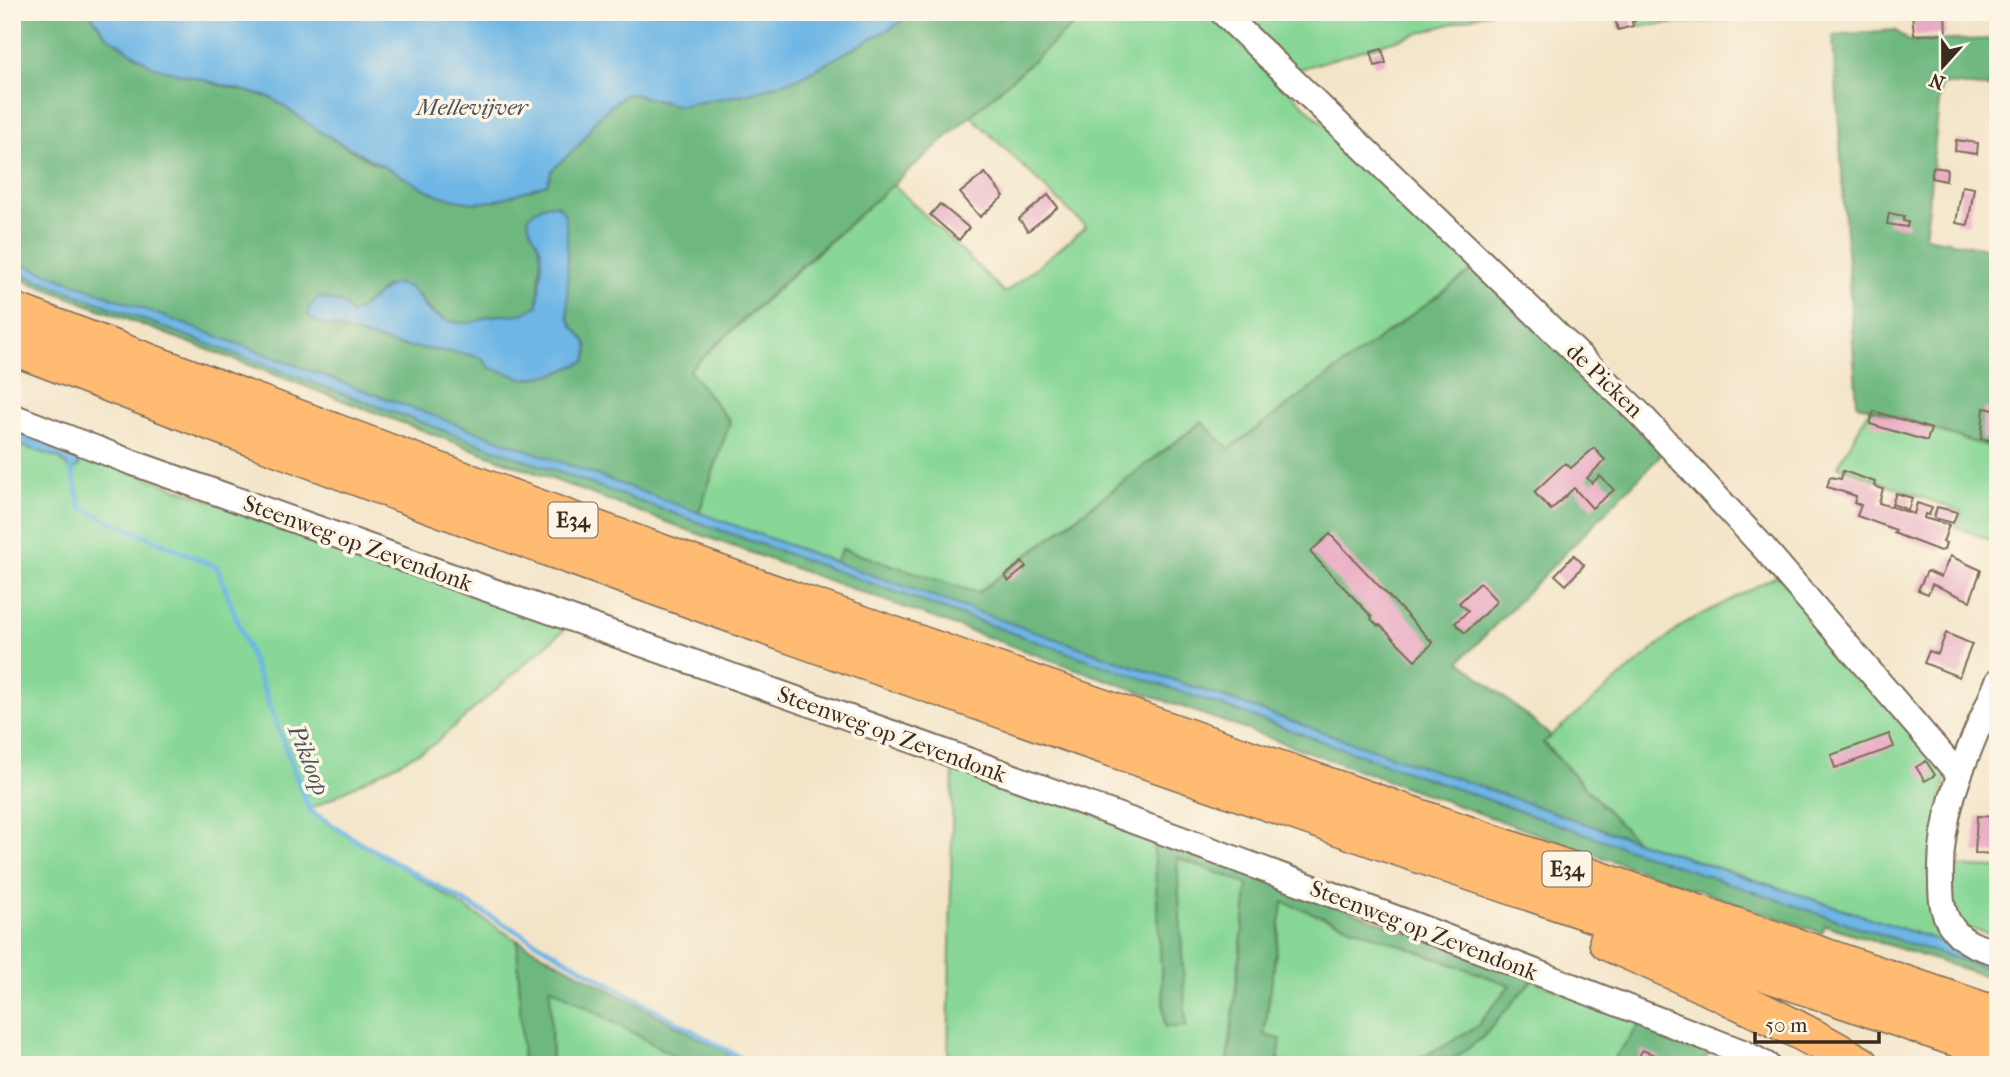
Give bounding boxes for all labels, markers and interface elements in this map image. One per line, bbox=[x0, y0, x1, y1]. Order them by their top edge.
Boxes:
north arrow bbox=[1909, 32, 1979, 102]
text: N bbox=[1926, 68, 1948, 94]
water label: Mellevijver bbox=[414, 93, 530, 121]
street label: de Picken bbox=[1561, 337, 1649, 424]
street label: Steenweg op Zevendonk bbox=[240, 489, 477, 598]
road number: E34 bbox=[548, 503, 598, 538]
street label: Steenweg op Zevendonk bbox=[774, 680, 1011, 789]
water label: Pikloop bbox=[282, 720, 336, 799]
road number: E34 bbox=[1542, 852, 1592, 886]
street label: Steenweg op Zevendonk bbox=[1306, 875, 1543, 987]
scale bar bbox=[1755, 1000, 1879, 1044]
text: 50 m bbox=[1765, 1013, 1808, 1037]

